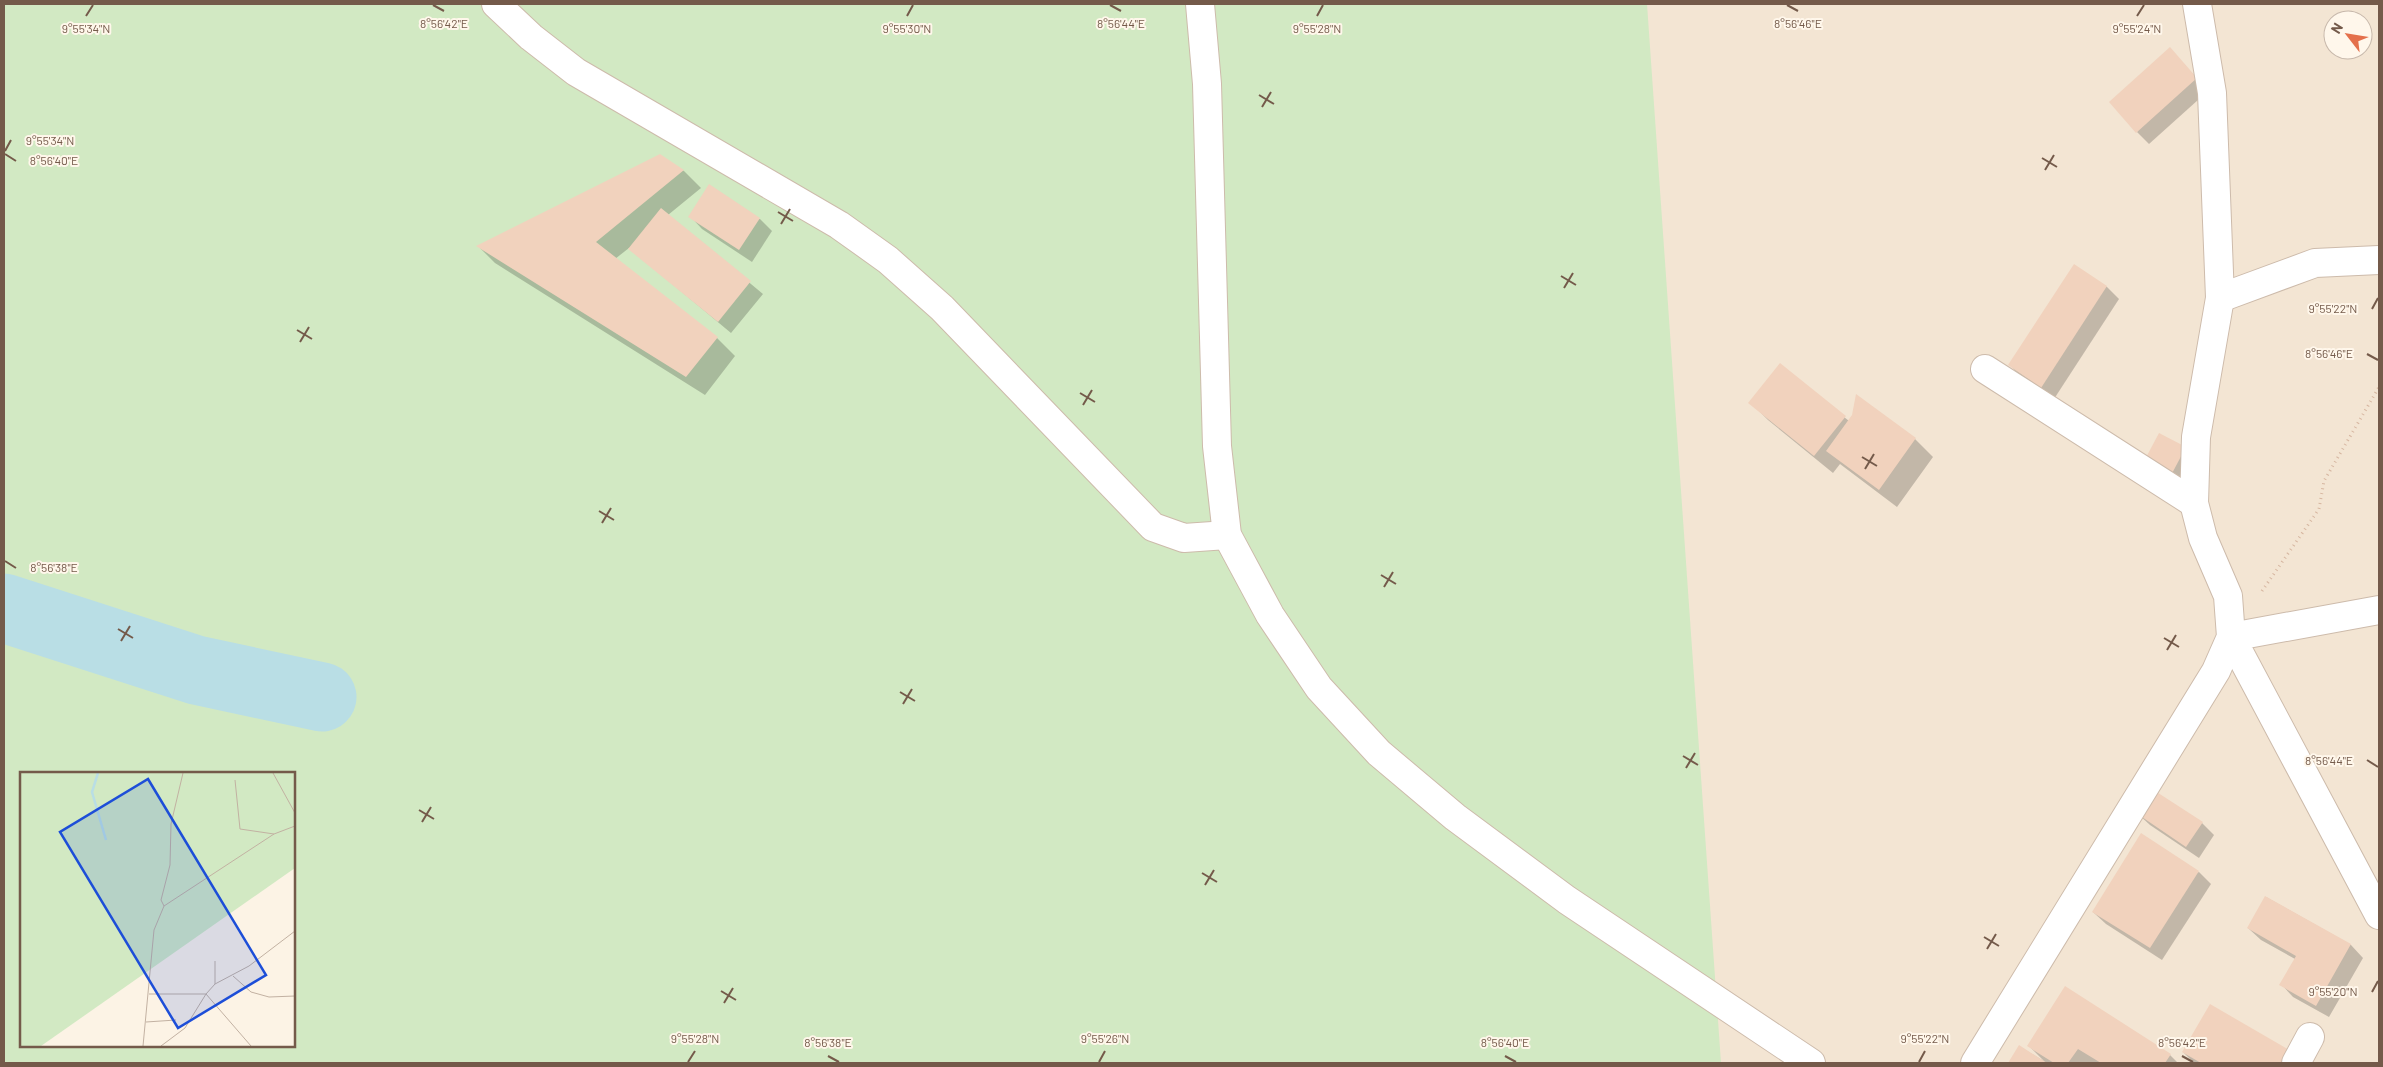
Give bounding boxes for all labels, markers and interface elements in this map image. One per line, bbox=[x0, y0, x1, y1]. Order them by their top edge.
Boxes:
north arrow bbox=[2323, 10, 2373, 60]
text: 8°56'42"E bbox=[420, 16, 468, 30]
text: 8°56'44"E bbox=[1097, 16, 1145, 30]
text: 8°56'46"E bbox=[1774, 16, 1822, 30]
text: N bbox=[2327, 20, 2346, 36]
text: 9°55'34"N bbox=[62, 21, 110, 35]
text: 9°55'30"N bbox=[883, 21, 931, 35]
text: 9°55'28"N bbox=[1293, 21, 1341, 35]
text: 9°55'24"N bbox=[2113, 21, 2161, 35]
text: 9°55'34"N bbox=[26, 133, 74, 147]
text: 8°56'40"E bbox=[30, 153, 78, 167]
text: 9°55'22"N bbox=[2309, 301, 2357, 315]
text: 8°56'46"E bbox=[2305, 346, 2353, 360]
text: 8°56'38"E bbox=[30, 560, 78, 574]
text: 8°56'44"E bbox=[2305, 753, 2353, 767]
inset map bbox=[20, 772, 295, 1047]
text: 9°55'20"N bbox=[2308, 984, 2358, 998]
text: 9°55'28"N bbox=[671, 1031, 719, 1045]
text: 9°55'26"N bbox=[1081, 1031, 1129, 1045]
text: 9°55'22"N bbox=[1901, 1031, 1949, 1045]
text: 8°56'38"E bbox=[804, 1035, 852, 1049]
text: 8°56'40"E bbox=[1481, 1035, 1529, 1049]
text: 8°56'42"E bbox=[2158, 1035, 2206, 1049]

